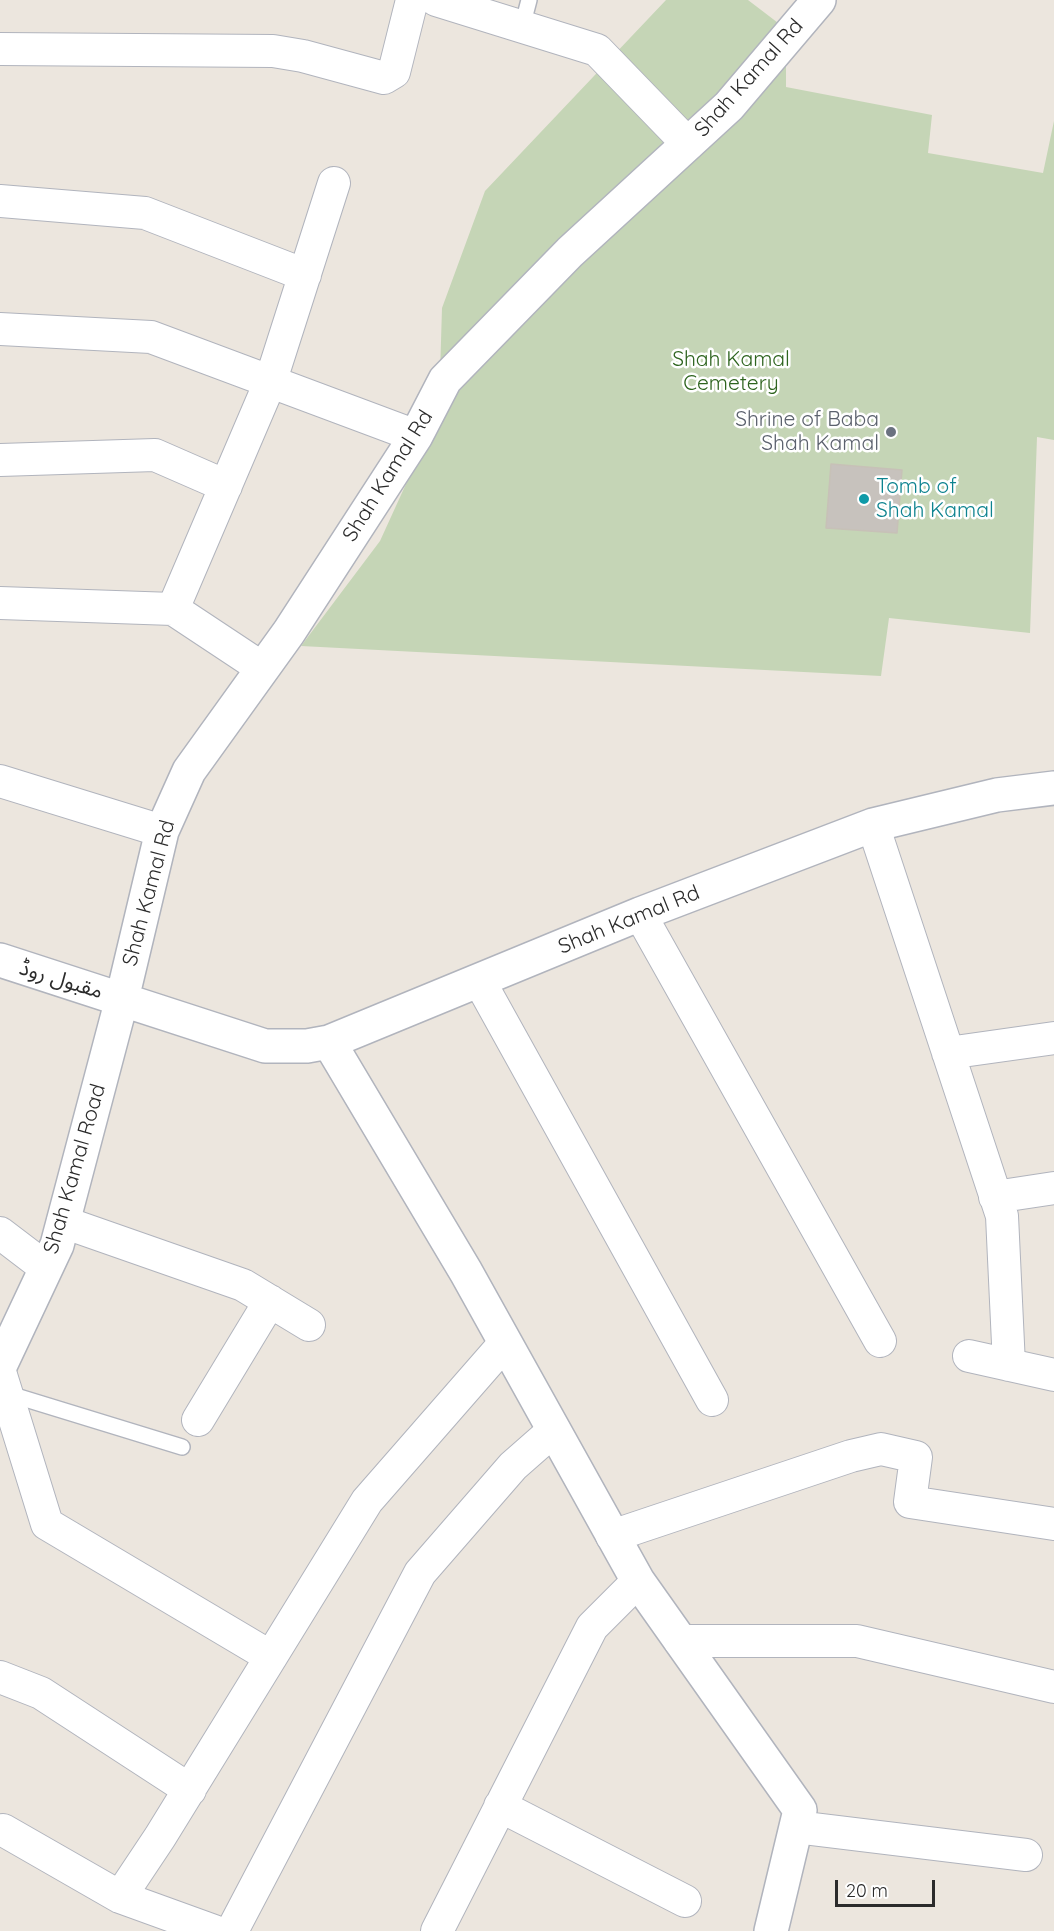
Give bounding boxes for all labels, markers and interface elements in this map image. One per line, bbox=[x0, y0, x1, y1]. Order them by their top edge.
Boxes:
street label: Shah Kamal Rd bbox=[689, 14, 809, 142]
park label: Shah Kamal Cemetery bbox=[672, 347, 790, 397]
street label: Shah Kamal Rd bbox=[338, 406, 438, 546]
place label: Shrine of Baba Shah Kamal bbox=[735, 407, 879, 457]
marker: Shrine of Baba Shah Kamal bbox=[884, 425, 898, 439]
place label: Tomb of Shah Kamal bbox=[876, 474, 994, 524]
marker: Tomb of Shah Kamal bbox=[857, 492, 871, 506]
street label: Shah Kamal Rd bbox=[117, 817, 181, 969]
street label: Shah Kamal Rd bbox=[555, 880, 703, 960]
street label: مقبول روڈ bbox=[16, 955, 106, 1005]
street label: Shah Kamal Road bbox=[39, 1081, 111, 1257]
scale bar bbox=[838, 1868, 938, 1906]
text: 20 m bbox=[846, 1879, 888, 1902]

